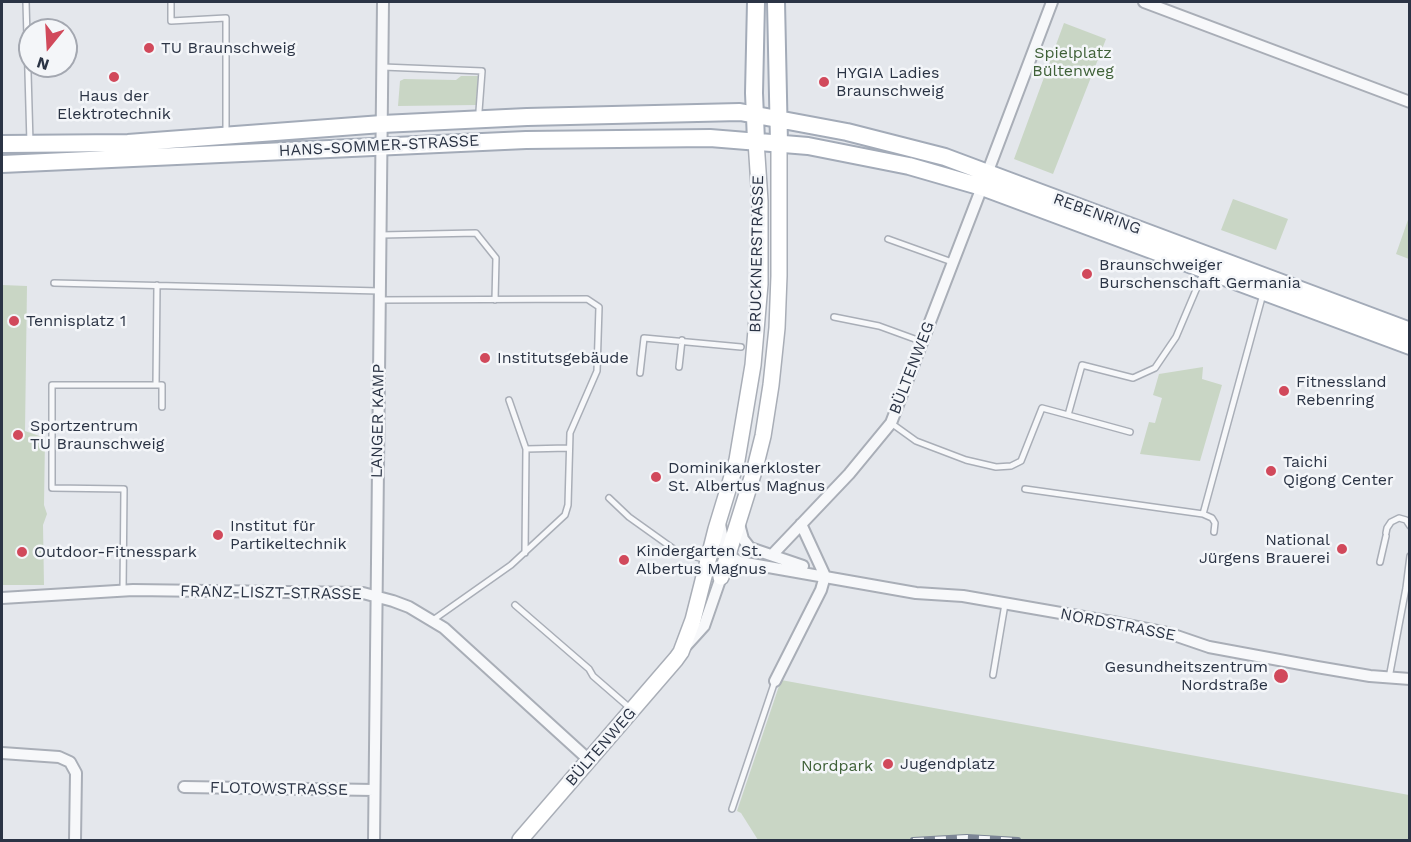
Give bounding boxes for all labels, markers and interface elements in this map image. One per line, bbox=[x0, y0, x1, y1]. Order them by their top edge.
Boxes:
north arrow bbox=[18, 18, 78, 78]
place label: TU Braunschweig bbox=[161, 38, 295, 58]
marker: TU Braunschweig bbox=[142, 41, 156, 55]
park label: Spielplatz Bültenweg bbox=[1032, 43, 1114, 81]
text: N bbox=[34, 53, 51, 75]
place label: HYGIA Ladies Braunschweig bbox=[836, 63, 944, 101]
marker: Haus der Elektrotechnik bbox=[107, 70, 121, 84]
marker: HYGIA Ladies Braunschweig bbox=[817, 75, 831, 89]
place label: Haus der Elektrotechnik bbox=[57, 86, 171, 124]
street label: HANS-SOMMER-STRASSE bbox=[278, 131, 480, 161]
street label: BRUCKNERSTRASSE bbox=[746, 175, 768, 333]
street label: REBENRING bbox=[1051, 189, 1143, 239]
place label: Braunschweiger Burschenschaft Germania bbox=[1099, 255, 1301, 293]
marker: Braunschweiger Burschenschaft Germania bbox=[1080, 267, 1094, 281]
place label: Tennisplatz 1 bbox=[26, 311, 126, 331]
marker: Tennisplatz 1 bbox=[7, 314, 21, 328]
street label: BÜLTENWEG bbox=[886, 319, 938, 417]
place label: Institutsgebäude bbox=[497, 348, 629, 368]
marker: Institutsgebäude bbox=[478, 351, 492, 365]
street label: LANGER KAMP bbox=[367, 364, 389, 478]
place label: Fitnessland Rebenring bbox=[1296, 372, 1387, 410]
marker: Fitnessland Rebenring bbox=[1277, 384, 1291, 398]
place label: Sportzentrum TU Braunschweig bbox=[30, 416, 164, 454]
marker: Sportzentrum TU Braunschweig bbox=[11, 428, 25, 442]
place label: Taichi Qigong Center bbox=[1283, 452, 1394, 490]
place label: Dominikanerkloster St. Albertus Magnus bbox=[668, 458, 825, 496]
marker: Taichi Qigong Center bbox=[1264, 464, 1278, 478]
marker: Dominikanerkloster St. Albertus Magnus bbox=[649, 470, 663, 484]
place label: Institut für Partikeltechnik bbox=[230, 516, 346, 554]
marker: Institut für Partikeltechnik bbox=[211, 528, 225, 542]
place label: National Jürgens Brauerei bbox=[1199, 530, 1330, 568]
place label: Kindergarten St. Albertus Magnus bbox=[636, 541, 767, 579]
place label: Outdoor-Fitnesspark bbox=[34, 542, 197, 562]
marker: National Jürgens Brauerei bbox=[1335, 542, 1349, 556]
marker: Outdoor-Fitnesspark bbox=[15, 545, 29, 559]
marker: Kindergarten St. Albertus Magnus bbox=[617, 553, 631, 567]
street label: FRANZ-LISZT-STRASSE bbox=[180, 582, 362, 604]
street label: NORDSTRASSE bbox=[1059, 604, 1177, 646]
place label: Gesundheitszentrum Nordstraße bbox=[1105, 657, 1268, 695]
marker: Gesundheitszentrum Nordstraße bbox=[1272, 667, 1290, 685]
street label: BÜLTENWEG bbox=[562, 704, 640, 790]
place label: Jugendplatz bbox=[900, 754, 995, 774]
park label: Nordpark bbox=[801, 756, 873, 776]
marker: Jugendplatz bbox=[881, 757, 895, 771]
street label: FLOTOWSTRASSE bbox=[210, 778, 348, 800]

